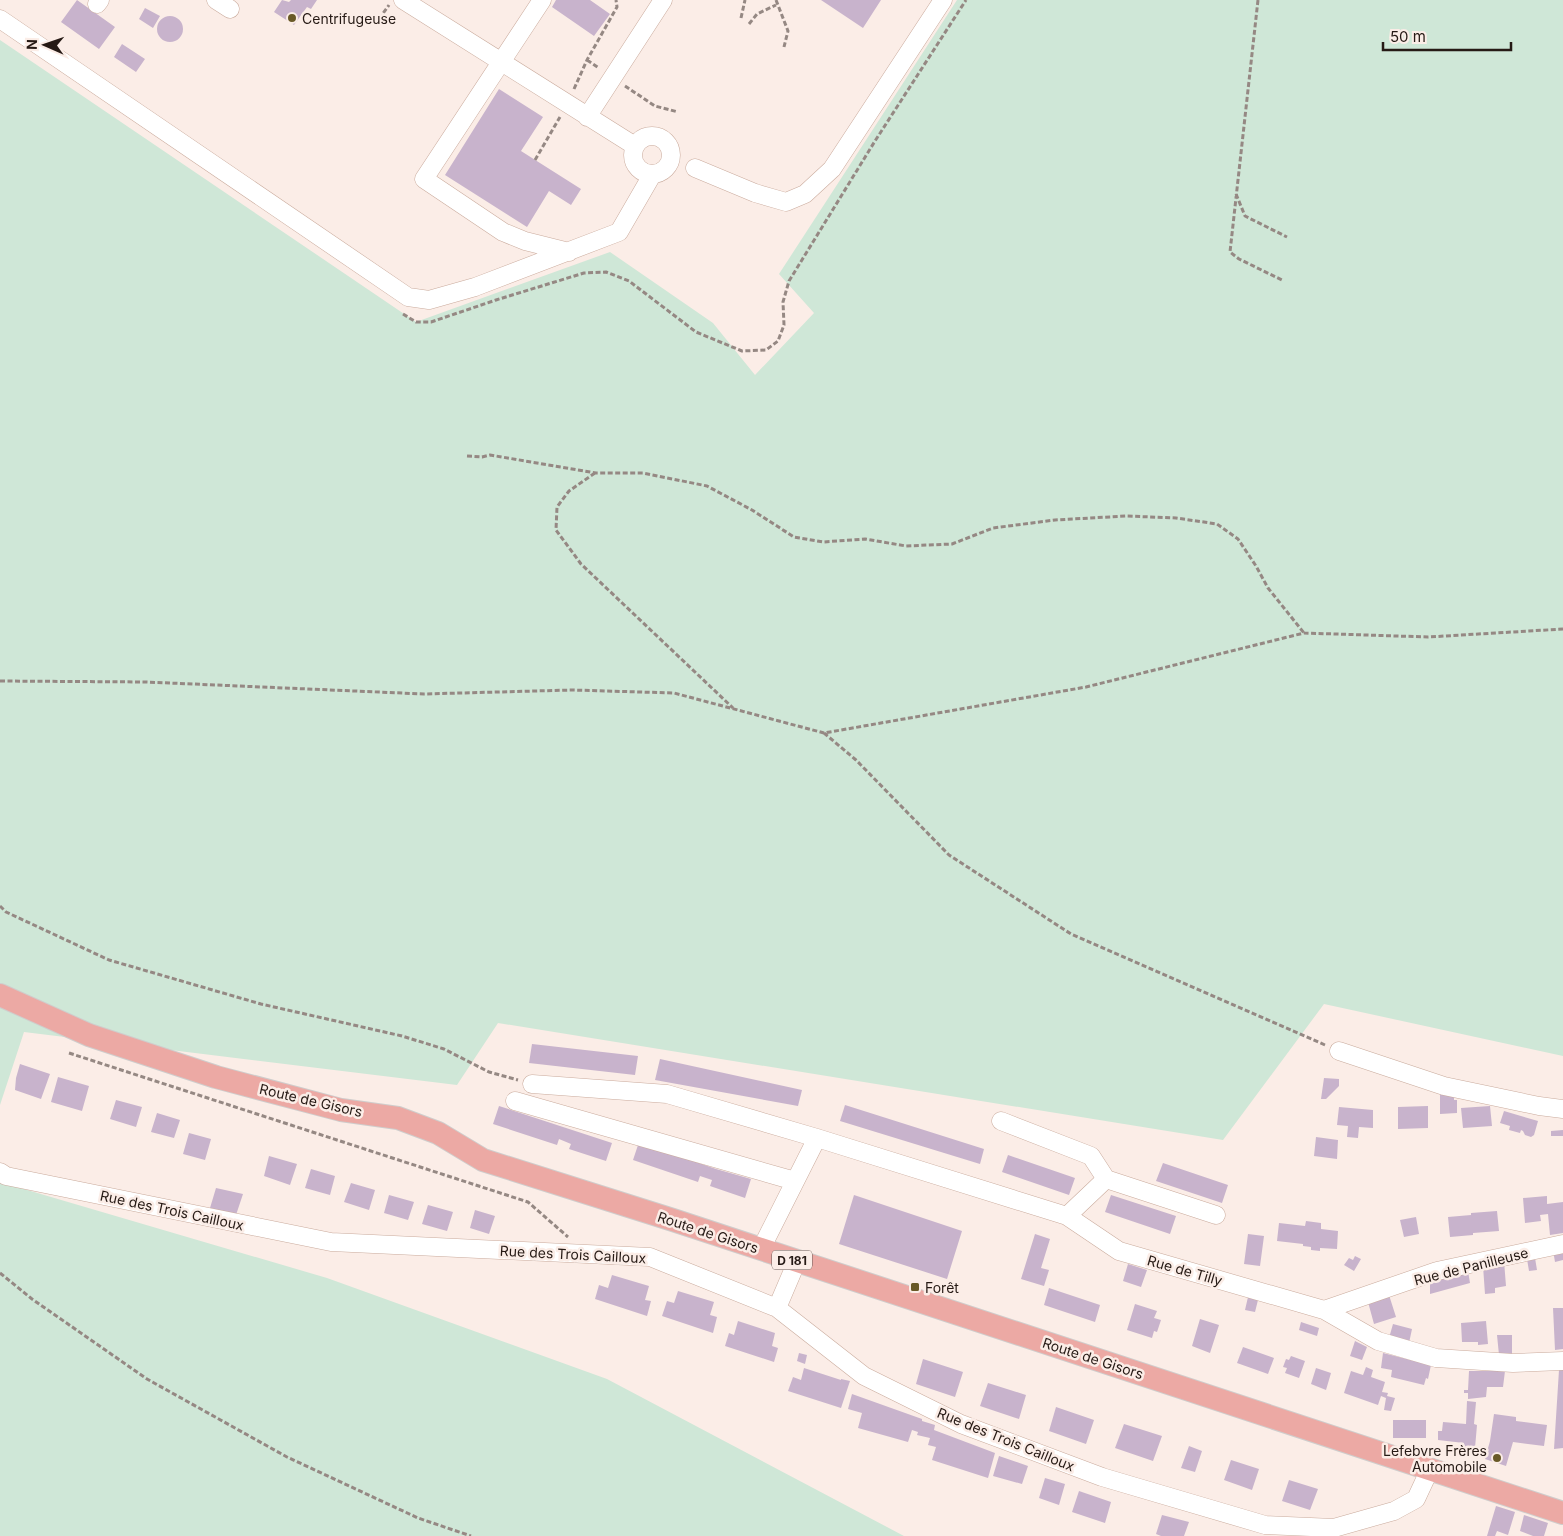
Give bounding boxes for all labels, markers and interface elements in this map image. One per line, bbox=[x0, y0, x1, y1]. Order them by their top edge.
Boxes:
place label: Centrifugeuse bbox=[302, 10, 396, 27]
marker: Centrifugeuse bbox=[286, 12, 298, 24]
north arrow bbox=[20, 20, 70, 70]
scale bar bbox=[1383, 20, 1510, 52]
text: 50 m bbox=[1390, 27, 1426, 46]
text: N bbox=[23, 39, 40, 50]
street label: Route de Gisors bbox=[258, 1080, 364, 1120]
street label: Rue des Trois Cailloux bbox=[99, 1186, 246, 1234]
street label: Route de Gisors bbox=[655, 1208, 761, 1256]
street label: Rue des Trois Cailloux bbox=[499, 1242, 647, 1266]
street label: Rue de Panilleuse bbox=[1412, 1244, 1530, 1288]
road number: D 181 bbox=[772, 1250, 812, 1270]
street label: Rue de Tilly bbox=[1146, 1251, 1225, 1289]
place label: Forêt bbox=[925, 1279, 959, 1296]
marker: Forêt bbox=[909, 1281, 921, 1293]
street label: Route de Gisors bbox=[1040, 1334, 1146, 1382]
street label: Rue des Trois Cailloux bbox=[935, 1404, 1077, 1474]
place label: Lefebvre Frères Automobile bbox=[1383, 1442, 1487, 1475]
marker: Lefebvre Frères Automobile bbox=[1491, 1452, 1503, 1464]

